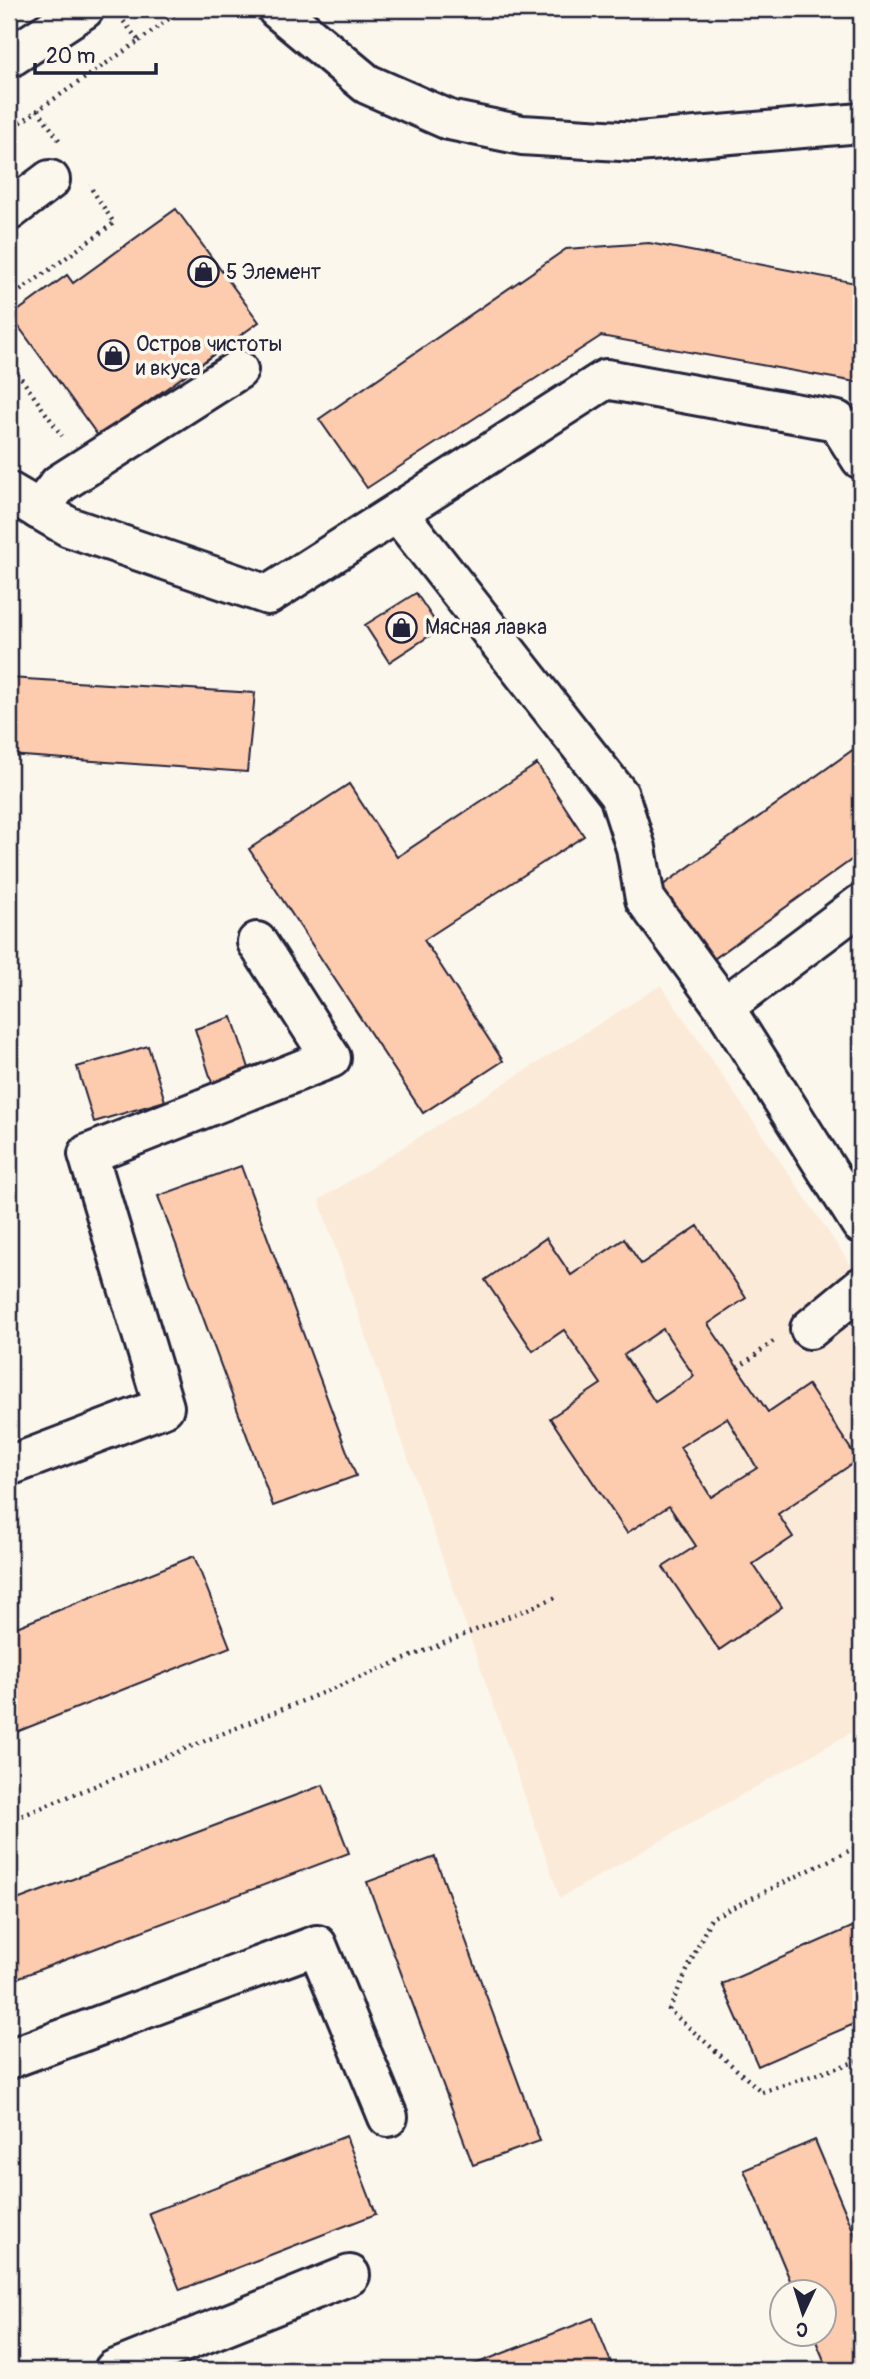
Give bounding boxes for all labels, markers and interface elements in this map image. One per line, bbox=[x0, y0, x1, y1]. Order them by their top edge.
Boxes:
scale bar bbox=[35, 32, 156, 76]
text: 20 m bbox=[46, 43, 95, 70]
shop icon: 5 Элемент bbox=[186, 255, 220, 289]
place label: 5 Элемент bbox=[226, 259, 322, 286]
place label: Остров чистоты и вкуса bbox=[136, 331, 282, 382]
shop icon: Остров чистоты и вкуса bbox=[96, 339, 130, 373]
shop icon: Мясная лавка bbox=[385, 610, 419, 644]
place label: Мясная лавка bbox=[425, 614, 547, 641]
north arrow bbox=[768, 2278, 838, 2348]
text: С bbox=[795, 2317, 809, 2341]

